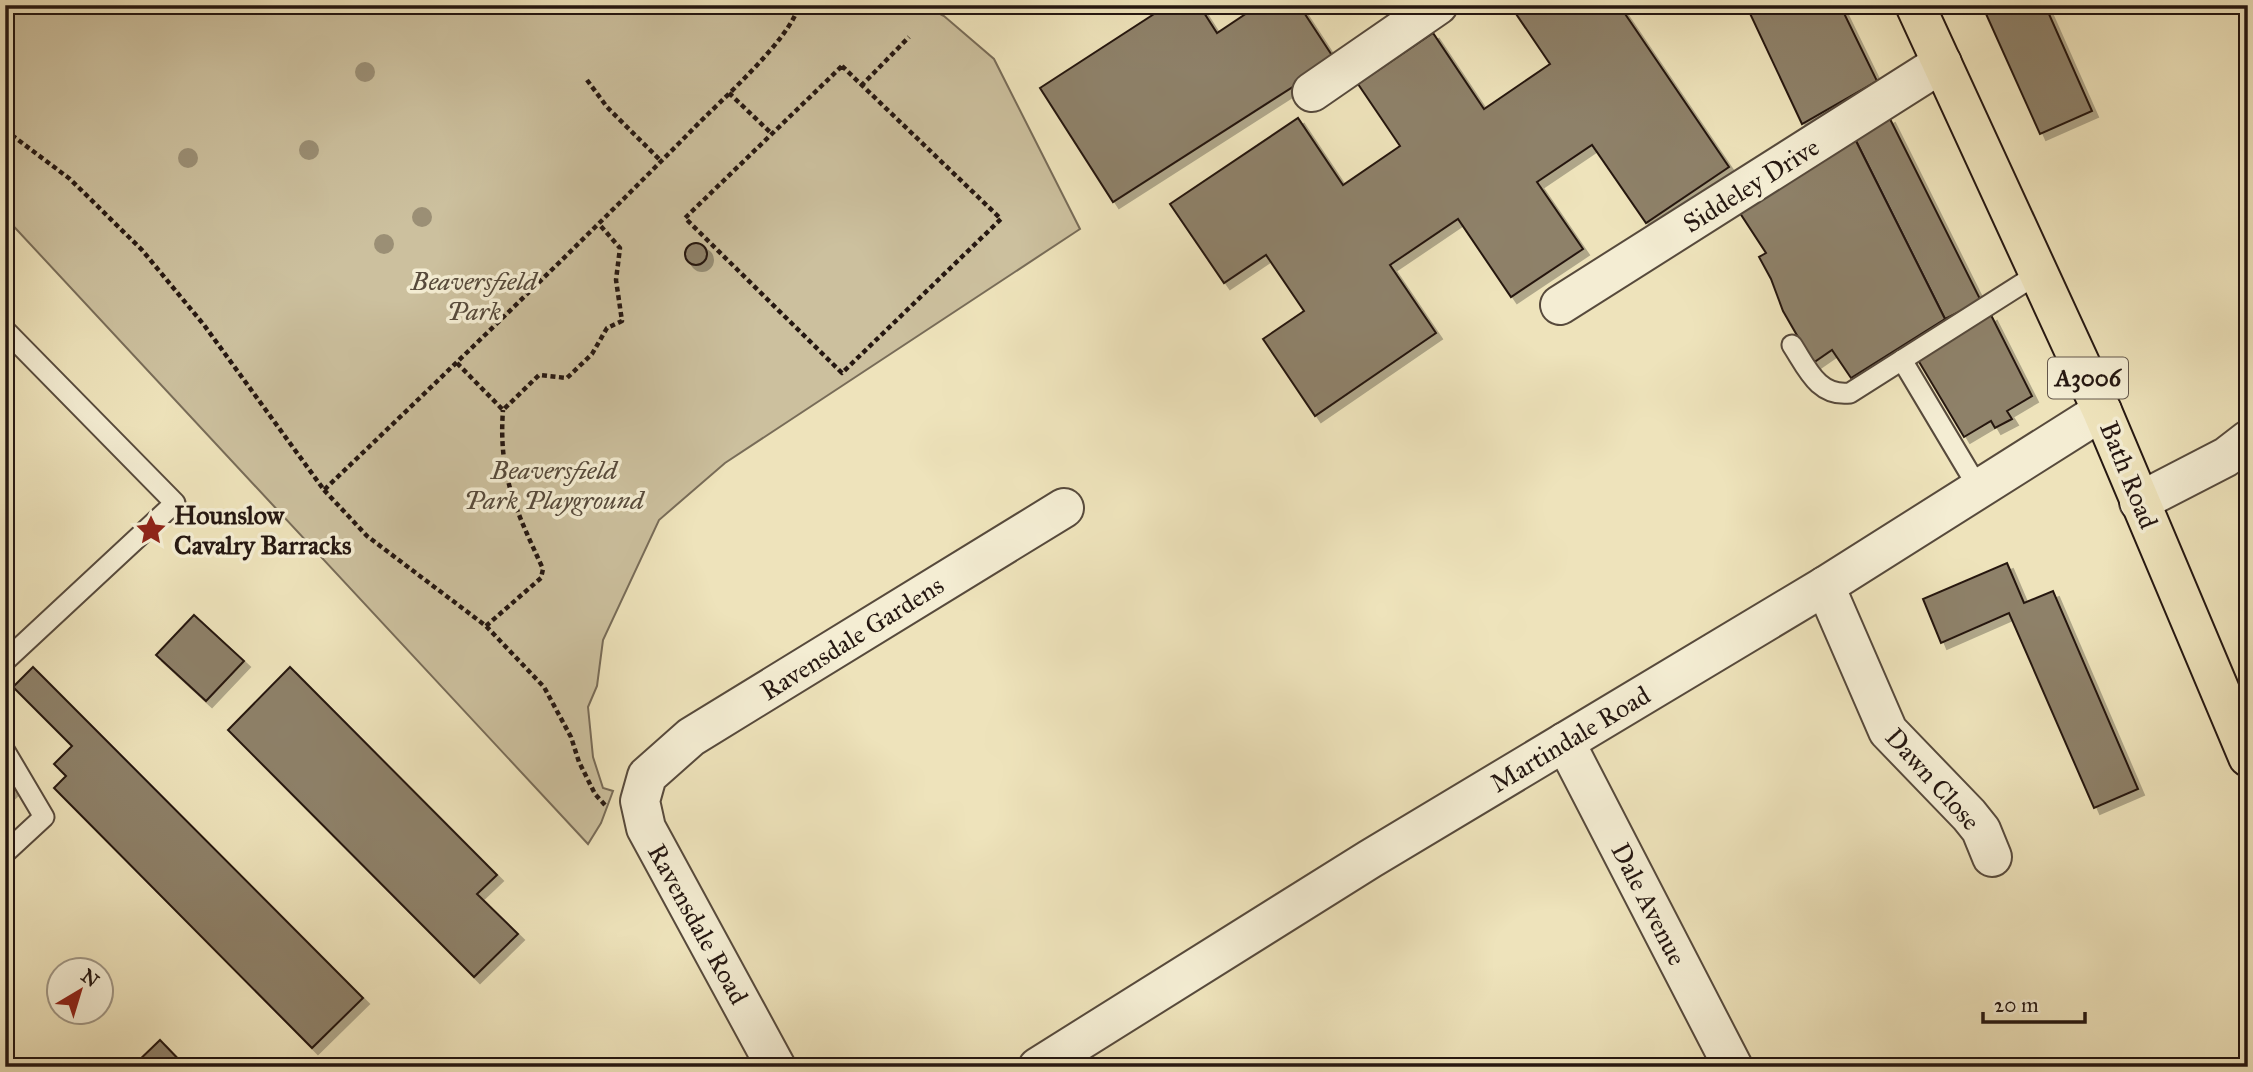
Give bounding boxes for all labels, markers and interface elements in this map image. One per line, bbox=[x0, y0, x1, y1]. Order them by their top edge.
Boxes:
street label: Siddeley Drive bbox=[1677, 130, 1825, 239]
park label: Beaversfield Park bbox=[410, 265, 538, 327]
road number: A3006 bbox=[2048, 358, 2128, 398]
street label: Bath Road bbox=[2093, 417, 2165, 533]
park label: Beaversfield Park Playground bbox=[464, 454, 645, 516]
place label: Hounslow Cavalry Barracks bbox=[174, 499, 352, 561]
place icon: Hounslow Cavalry Barracks bbox=[134, 513, 168, 547]
street label: Ravensdale Gardens bbox=[754, 569, 950, 707]
street label: Martindale Road bbox=[1484, 679, 1656, 799]
street label: Dawn Close bbox=[1879, 721, 1987, 837]
street label: Ravensdale Road bbox=[641, 838, 755, 1010]
street label: Dale Avenue bbox=[1605, 838, 1694, 971]
north arrow bbox=[46, 956, 116, 1026]
text: N bbox=[77, 964, 104, 992]
scale bar bbox=[1983, 981, 2085, 1025]
text: 20 m bbox=[1994, 992, 2039, 1018]

